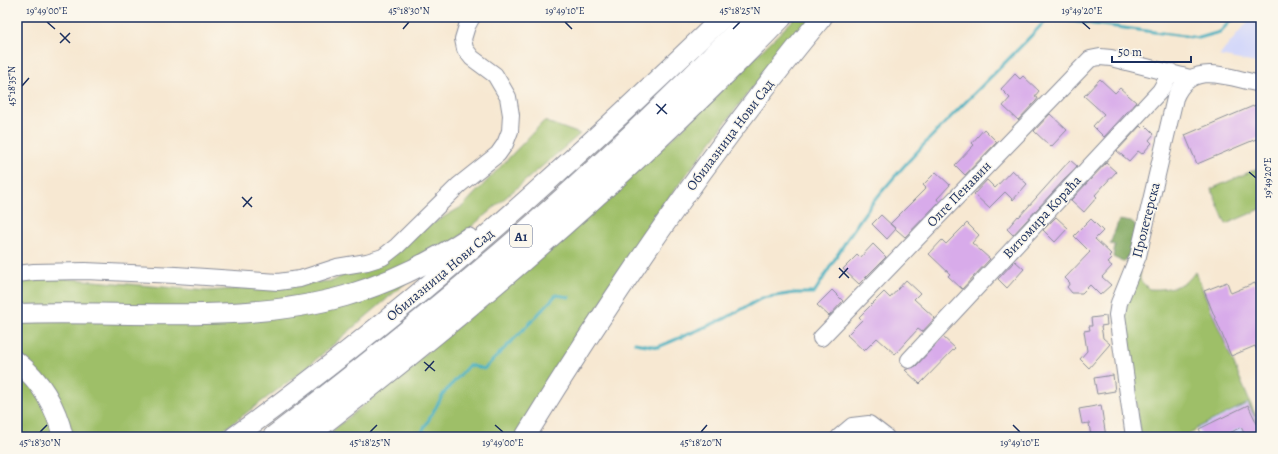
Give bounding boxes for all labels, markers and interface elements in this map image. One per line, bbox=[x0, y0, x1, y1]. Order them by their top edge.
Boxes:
text: 19°49'00"E bbox=[26, 4, 68, 17]
text: 45°18'30"N bbox=[388, 4, 430, 17]
text: 19°49'10"E bbox=[545, 4, 585, 17]
text: 45°18'25"N bbox=[719, 4, 761, 17]
text: 19°49'20"E bbox=[1062, 4, 1102, 17]
scale bar bbox=[1112, 38, 1191, 64]
text: 50 m bbox=[1118, 44, 1142, 60]
text: 45°18'35"N bbox=[5, 66, 18, 106]
street label: Обилазница Нови Сад bbox=[682, 75, 778, 195]
street label: Олге Пенавин bbox=[923, 157, 995, 231]
text: 19°49'20"E bbox=[1261, 158, 1274, 198]
street label: Витомира Кораћа bbox=[998, 171, 1086, 263]
street label: Пролетерска bbox=[1127, 180, 1165, 260]
street label: Обилазница Нови Сад bbox=[382, 224, 498, 326]
road number: A1 bbox=[510, 225, 532, 247]
text: 45°18'30"N bbox=[19, 436, 61, 449]
text: 45°18'25"N bbox=[349, 436, 391, 449]
text: 19°49'00"E bbox=[482, 436, 524, 449]
text: 45°18'20"N bbox=[680, 436, 722, 449]
text: 19°49'10"E bbox=[1000, 436, 1040, 449]

